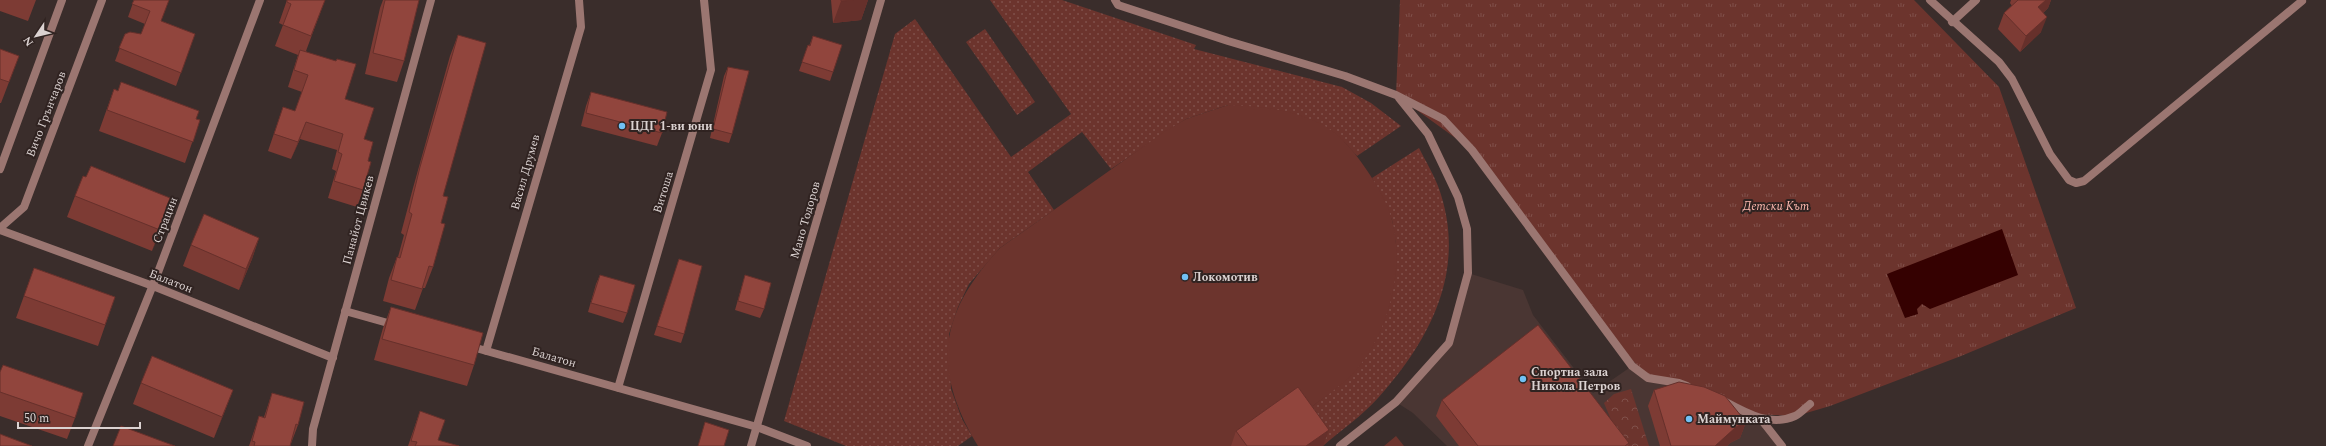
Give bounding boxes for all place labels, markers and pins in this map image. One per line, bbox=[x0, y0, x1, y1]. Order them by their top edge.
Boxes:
place label: ЦДГ 1-ви юни bbox=[630, 117, 713, 136]
marker: ЦДГ 1-ви юни bbox=[617, 121, 627, 131]
place label: Локомотив bbox=[1193, 268, 1258, 287]
marker: Локомотив bbox=[1180, 272, 1190, 282]
place label: Спортна зала Никола Петров bbox=[1531, 363, 1621, 396]
marker: Спортна зала Никола Петров bbox=[1518, 374, 1528, 384]
place label: Маймунката bbox=[1697, 410, 1771, 429]
marker: Маймунката bbox=[1684, 414, 1694, 424]

